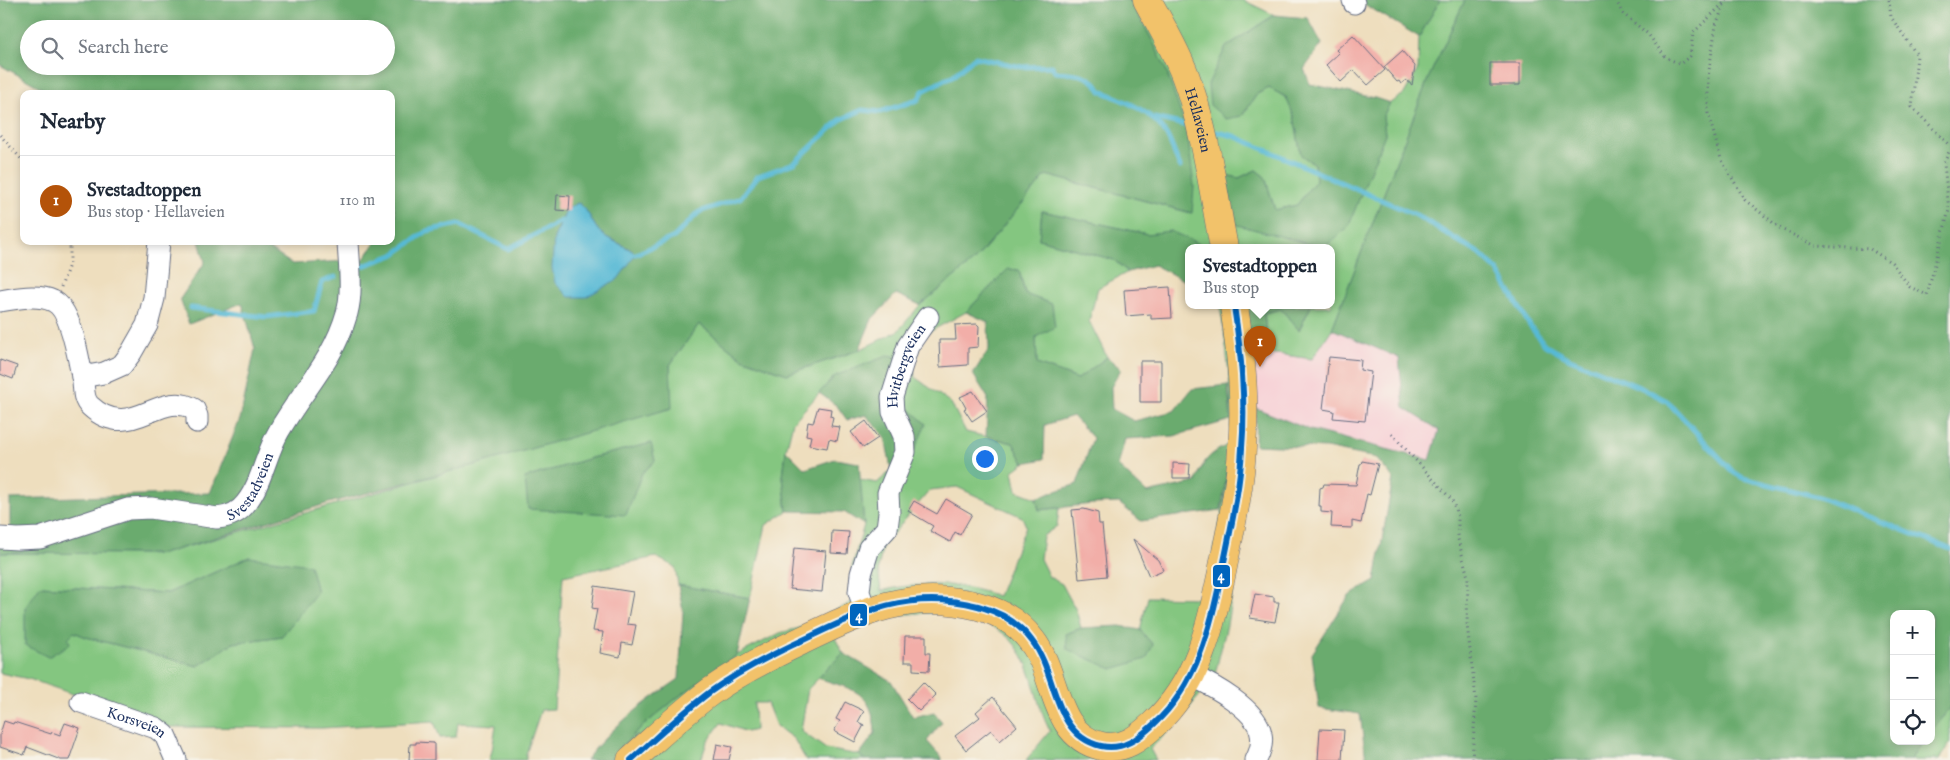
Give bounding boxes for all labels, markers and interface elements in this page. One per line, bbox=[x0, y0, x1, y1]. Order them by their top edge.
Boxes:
search box bbox=[20, 20, 395, 75]
icon: search bbox=[38, 34, 66, 62]
text: Search here bbox=[78, 36, 169, 60]
street label: Hellaveien bbox=[1181, 85, 1216, 154]
text: Nearby bbox=[40, 109, 105, 136]
text: Svestadtoppen bbox=[87, 179, 201, 203]
text: 1 bbox=[53, 191, 59, 211]
text: 110 m bbox=[339, 191, 375, 211]
text: Bus stop · Hellaveien bbox=[87, 203, 225, 223]
popup bbox=[1185, 244, 1335, 309]
text: Svestadtoppen bbox=[1203, 255, 1317, 279]
text: Bus stop bbox=[1203, 279, 1259, 299]
street label: Hvitbergveien bbox=[882, 320, 930, 409]
pin: 1 bbox=[1244, 326, 1276, 367]
your location bbox=[972, 446, 998, 472]
street label: Svestadveien bbox=[224, 450, 278, 525]
line badge: 4 bbox=[1212, 564, 1231, 588]
text: 4 bbox=[1218, 567, 1226, 585]
line badge: 4 bbox=[849, 603, 868, 627]
text: 4 bbox=[856, 607, 864, 625]
map controls bbox=[1890, 610, 1935, 745]
button: + bbox=[1890, 610, 1935, 655]
button: − bbox=[1890, 655, 1935, 700]
button: locate bbox=[1890, 700, 1935, 745]
street label: Korsveien bbox=[104, 702, 170, 742]

